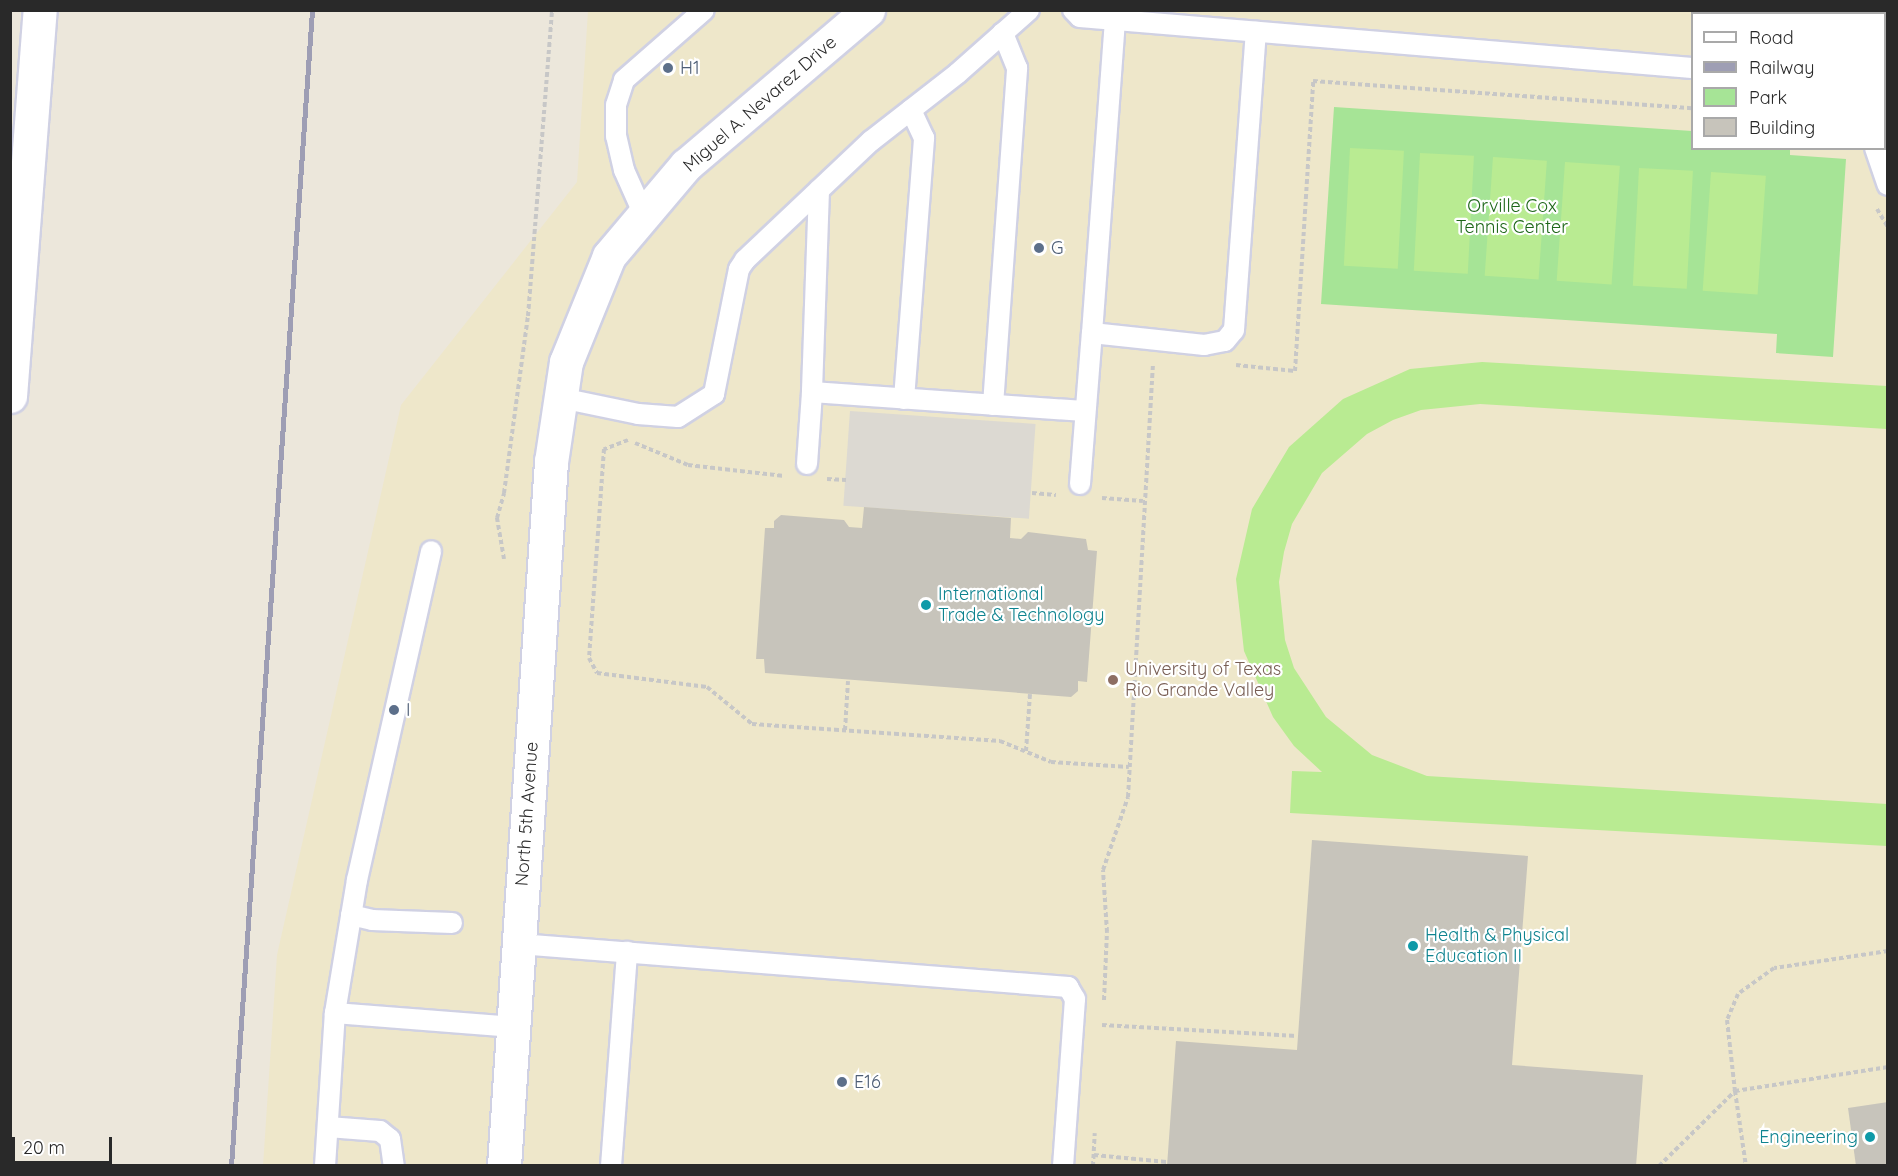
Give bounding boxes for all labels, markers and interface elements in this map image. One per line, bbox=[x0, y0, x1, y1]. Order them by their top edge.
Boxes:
legend bbox=[1691, 12, 1886, 150]
text: Road bbox=[1749, 26, 1794, 49]
street label: Miguel A. Nevarez Drive bbox=[679, 31, 841, 177]
text: Railway bbox=[1749, 56, 1815, 79]
place label: H1 bbox=[680, 57, 700, 79]
marker: H1 bbox=[661, 61, 675, 75]
text: Park bbox=[1749, 86, 1787, 109]
text: Building bbox=[1749, 116, 1815, 139]
park label: Orville Cox Tennis Center bbox=[1456, 196, 1568, 238]
place label: G bbox=[1051, 237, 1064, 259]
marker: G bbox=[1032, 241, 1046, 255]
place label: International Trade & Technology bbox=[938, 584, 1105, 626]
marker: International Trade & Technology bbox=[919, 598, 933, 612]
place label: University of Texas Rio Grande Valley bbox=[1125, 659, 1281, 702]
marker: University of Texas Rio Grande Valley bbox=[1106, 673, 1120, 687]
place label: I bbox=[406, 699, 410, 721]
marker: I bbox=[387, 703, 401, 717]
street label: North 5th Avenue bbox=[511, 741, 543, 887]
place label: Health & Physical Education II bbox=[1425, 925, 1569, 968]
marker: Health & Physical Education II bbox=[1406, 939, 1420, 953]
place label: E16 bbox=[854, 1071, 881, 1093]
marker: E16 bbox=[835, 1075, 849, 1089]
scale bar bbox=[15, 1125, 116, 1163]
place label: Engineering bbox=[1759, 1126, 1858, 1148]
marker: Engineering bbox=[1863, 1130, 1877, 1144]
text: 20 m bbox=[23, 1136, 65, 1159]

